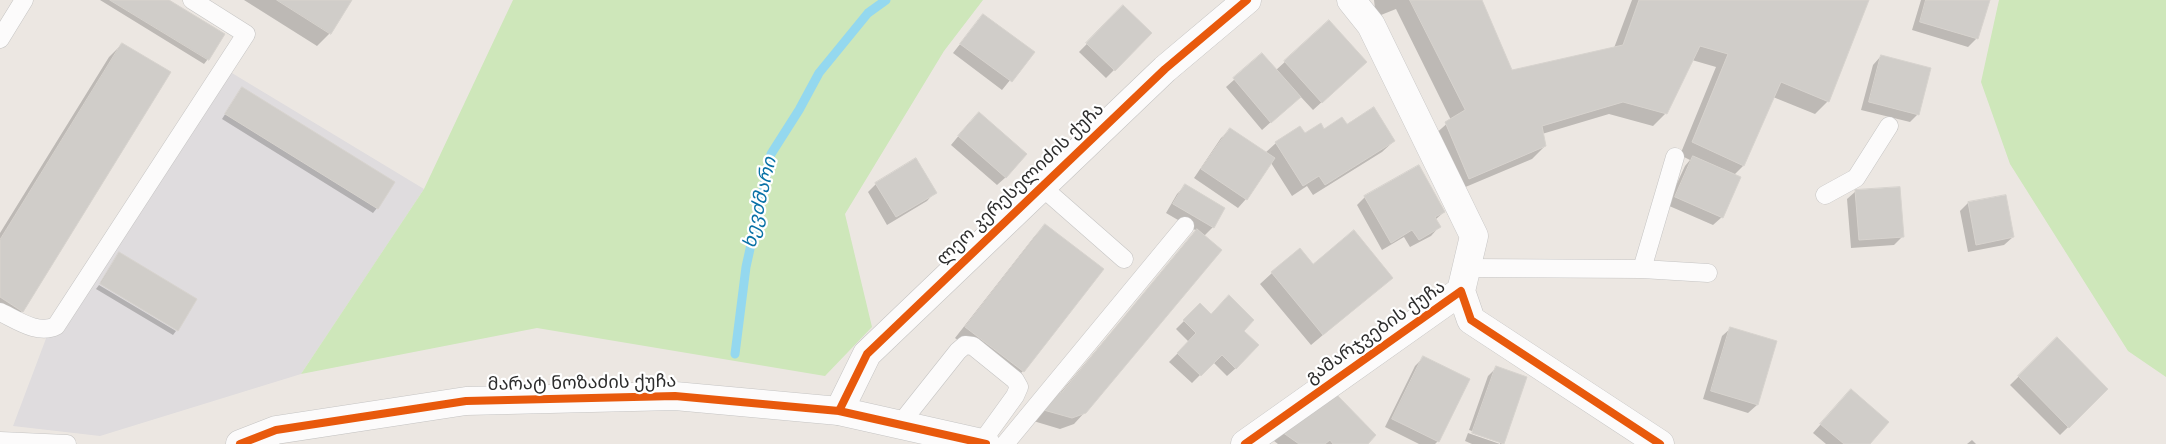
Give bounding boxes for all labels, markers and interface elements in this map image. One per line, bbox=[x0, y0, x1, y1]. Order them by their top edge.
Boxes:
street label: ლეო კერესელიძის ქუჩა bbox=[933, 99, 1109, 271]
water label: ხევძმარი bbox=[739, 155, 783, 251]
street label: გამარჯვების ქუჩა bbox=[1302, 277, 1450, 389]
street label: მარატ ნოზაძის ქუჩა bbox=[488, 372, 676, 396]

